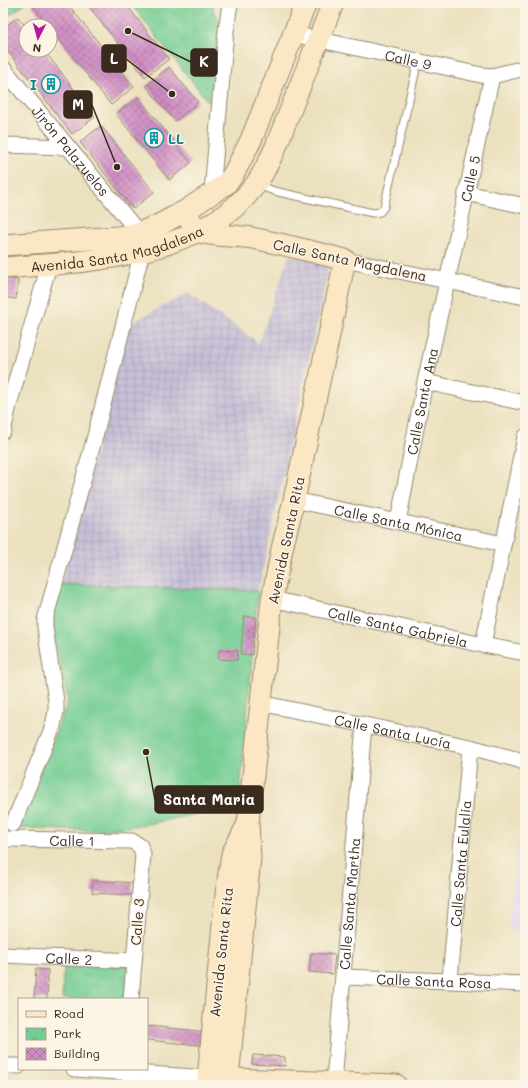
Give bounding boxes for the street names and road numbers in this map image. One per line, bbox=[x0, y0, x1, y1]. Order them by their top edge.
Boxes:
street label: Calle 9 bbox=[383, 45, 433, 73]
street label: Jirón Palazuelos bbox=[28, 101, 114, 200]
street label: Calle 5 bbox=[455, 153, 484, 203]
street label: Avenida Santa Magdalena bbox=[30, 221, 206, 276]
street label: Calle Santa Magdalena bbox=[271, 234, 429, 286]
street label: Calle Santa Ana bbox=[402, 346, 442, 456]
street label: Avenida Santa Rita bbox=[263, 474, 309, 606]
street label: Calle Santa Mónica bbox=[333, 499, 465, 545]
street label: Calle Santa Gabriela bbox=[326, 602, 470, 651]
street label: Calle Santa Lucía bbox=[333, 709, 453, 752]
street label: Calle Santa Eulalia bbox=[445, 799, 475, 928]
street label: Calle 1 bbox=[49, 830, 95, 850]
street label: Calle Santa Martha bbox=[334, 837, 364, 970]
street label: Avenida Santa Rita bbox=[205, 886, 237, 1018]
street label: Calle 3 bbox=[126, 898, 148, 946]
street label: Calle 2 bbox=[45, 947, 93, 969]
street label: Calle Santa Rosa bbox=[376, 969, 492, 992]

